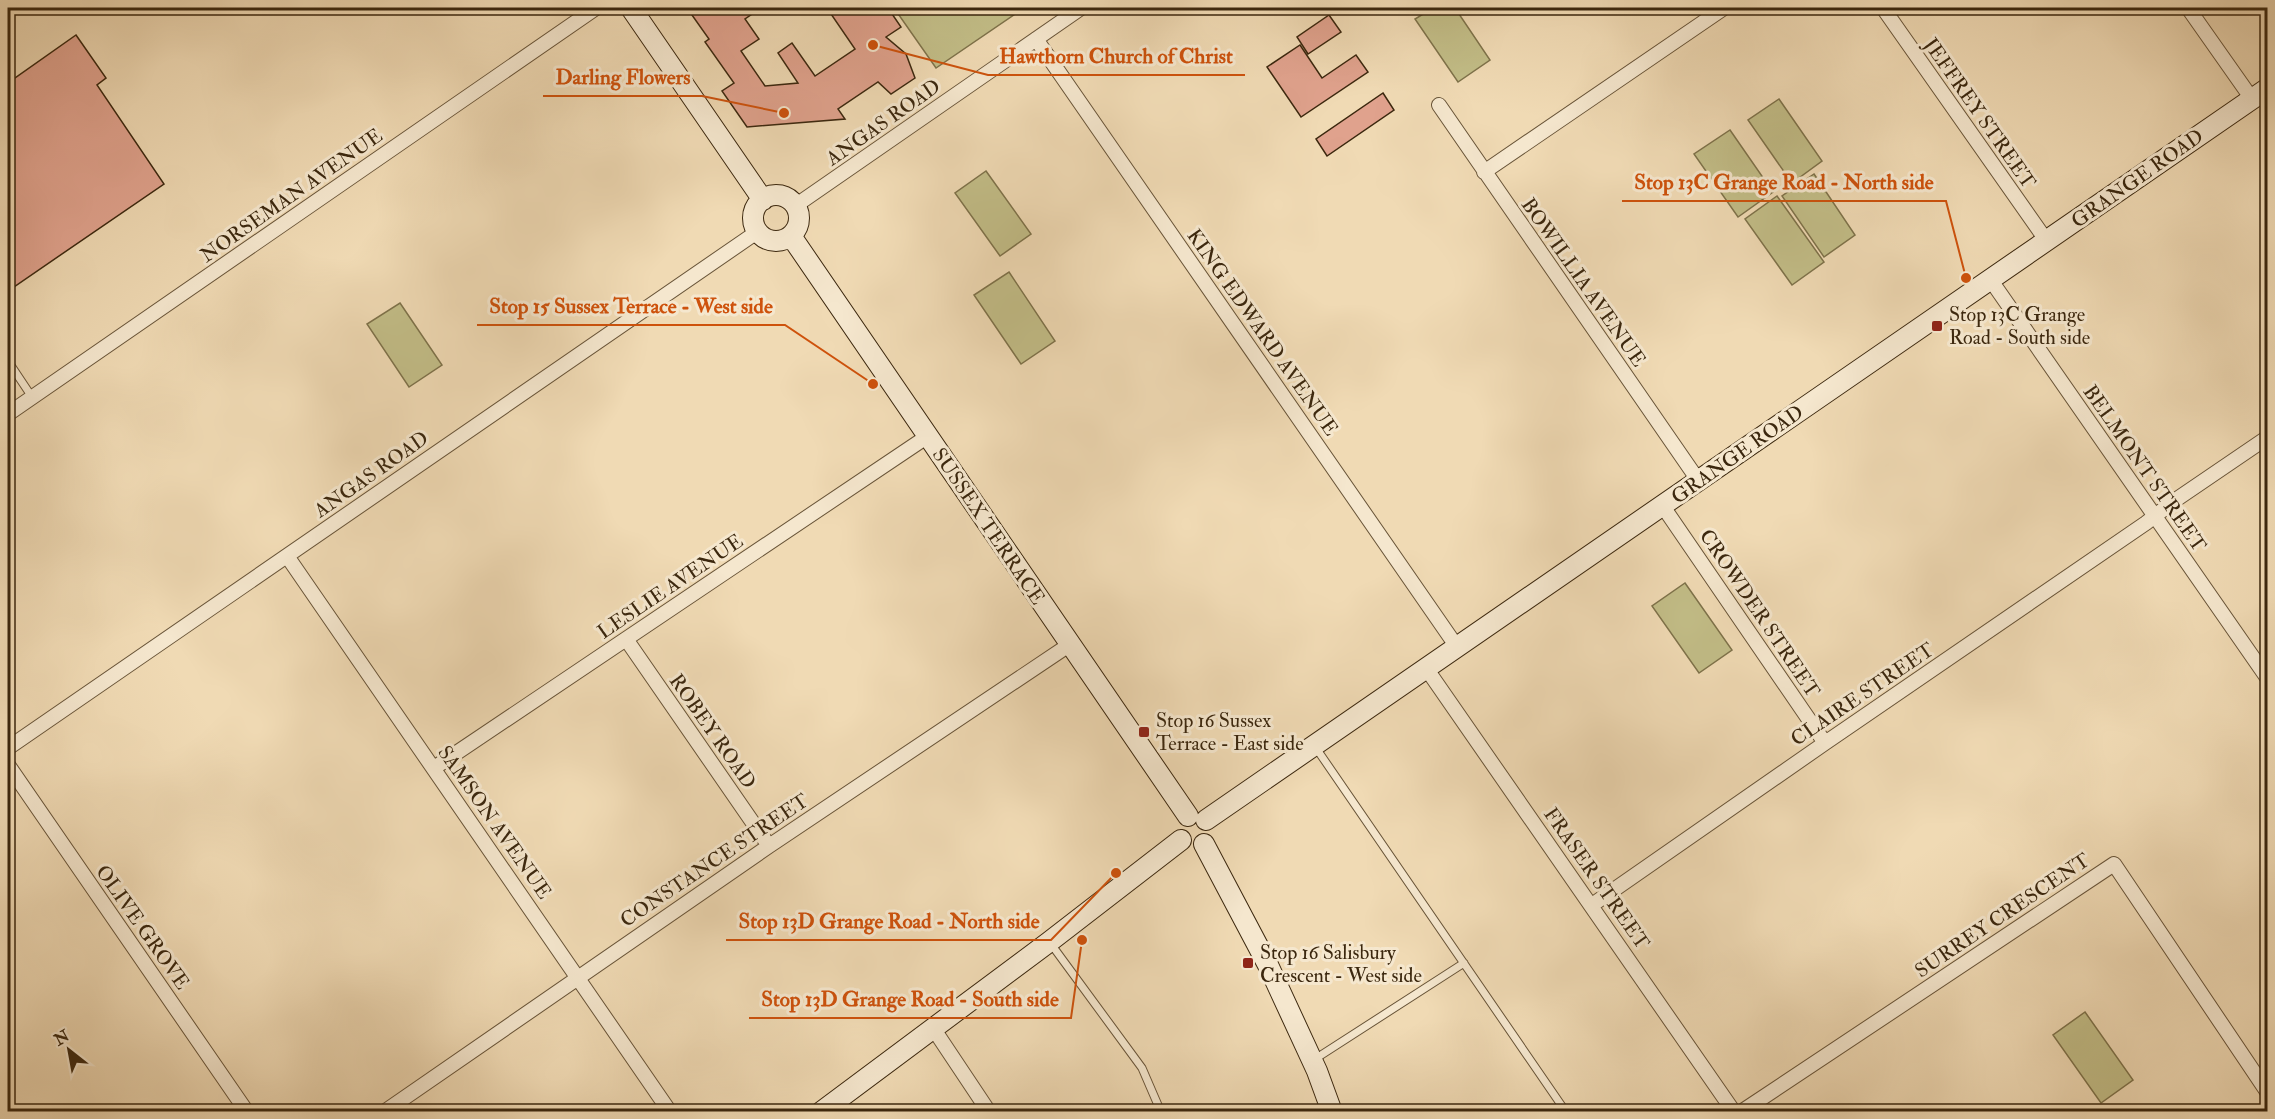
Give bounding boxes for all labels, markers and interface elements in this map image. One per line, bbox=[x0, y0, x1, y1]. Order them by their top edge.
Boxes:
street label: JEFFREY STREET bbox=[1918, 32, 2041, 194]
callout: Hawthorn Church of Christ bbox=[988, 36, 1245, 75]
text: Hawthorn Church of Christ bbox=[999, 43, 1233, 70]
callout: Darling Flowers bbox=[543, 57, 702, 96]
text: Darling Flowers bbox=[555, 64, 691, 91]
street label: ANGAS ROAD bbox=[820, 74, 945, 172]
street label: NORSEMAN AVENUE bbox=[195, 123, 387, 268]
street label: GRANGE ROAD bbox=[2066, 123, 2208, 233]
callout: Stop 13C Grange Road - North side bbox=[1622, 162, 1946, 201]
text: Stop 13C Grange Road - North side bbox=[1634, 169, 1934, 196]
street label: BOWILLIA AVENUE bbox=[1516, 193, 1651, 371]
street label: KING EDWARD AVENUE bbox=[1182, 224, 1344, 441]
callout: Stop 15 Sussex Terrace - West side bbox=[477, 286, 785, 325]
text: Stop 15 Sussex Terrace - West side bbox=[489, 293, 773, 320]
place label: Stop 13C Grange Road - South side bbox=[1949, 302, 2090, 350]
marker: Stop 13C Grange Road - South side bbox=[1930, 319, 1944, 333]
street label: BELMONT STREET bbox=[2078, 380, 2212, 557]
street label: GRANGE ROAD bbox=[1666, 399, 1808, 509]
street label: ANGAS ROAD bbox=[308, 426, 433, 524]
street label: SUSSEX TERRACE bbox=[927, 443, 1050, 609]
street label: CROWDER STREET bbox=[1694, 524, 1825, 702]
street label: LESLIE AVENUE bbox=[593, 528, 748, 644]
street label: CLAIRE STREET bbox=[1786, 637, 1939, 752]
street label: ROBEY ROAD bbox=[664, 669, 761, 793]
place label: Stop 16 Sussex Terrace - East side bbox=[1156, 708, 1304, 756]
marker: Stop 16 Sussex Terrace - East side bbox=[1137, 725, 1151, 739]
street label: SAMSON AVENUE bbox=[432, 741, 557, 904]
street label: CONSTANCE STREET bbox=[615, 788, 813, 933]
street label: FRASER STREET bbox=[1538, 802, 1655, 954]
street label: SURREY CRESCENT bbox=[1910, 848, 2094, 983]
street label: OLIVE GROVE bbox=[90, 860, 195, 994]
callout: Stop 13D Grange Road - North side bbox=[726, 901, 1051, 940]
text: Stop 13D Grange Road - North side bbox=[738, 908, 1040, 935]
place label: Stop 16 Salisbury Crescent - West side bbox=[1260, 940, 1422, 988]
marker: Stop 16 Salisbury Crescent - West side bbox=[1241, 956, 1255, 970]
callout: Stop 13D Grange Road - South side bbox=[749, 979, 1071, 1018]
text: Stop 13D Grange Road - South side bbox=[761, 986, 1059, 1013]
north arrow bbox=[39, 1020, 99, 1080]
text: N bbox=[50, 1025, 74, 1051]

